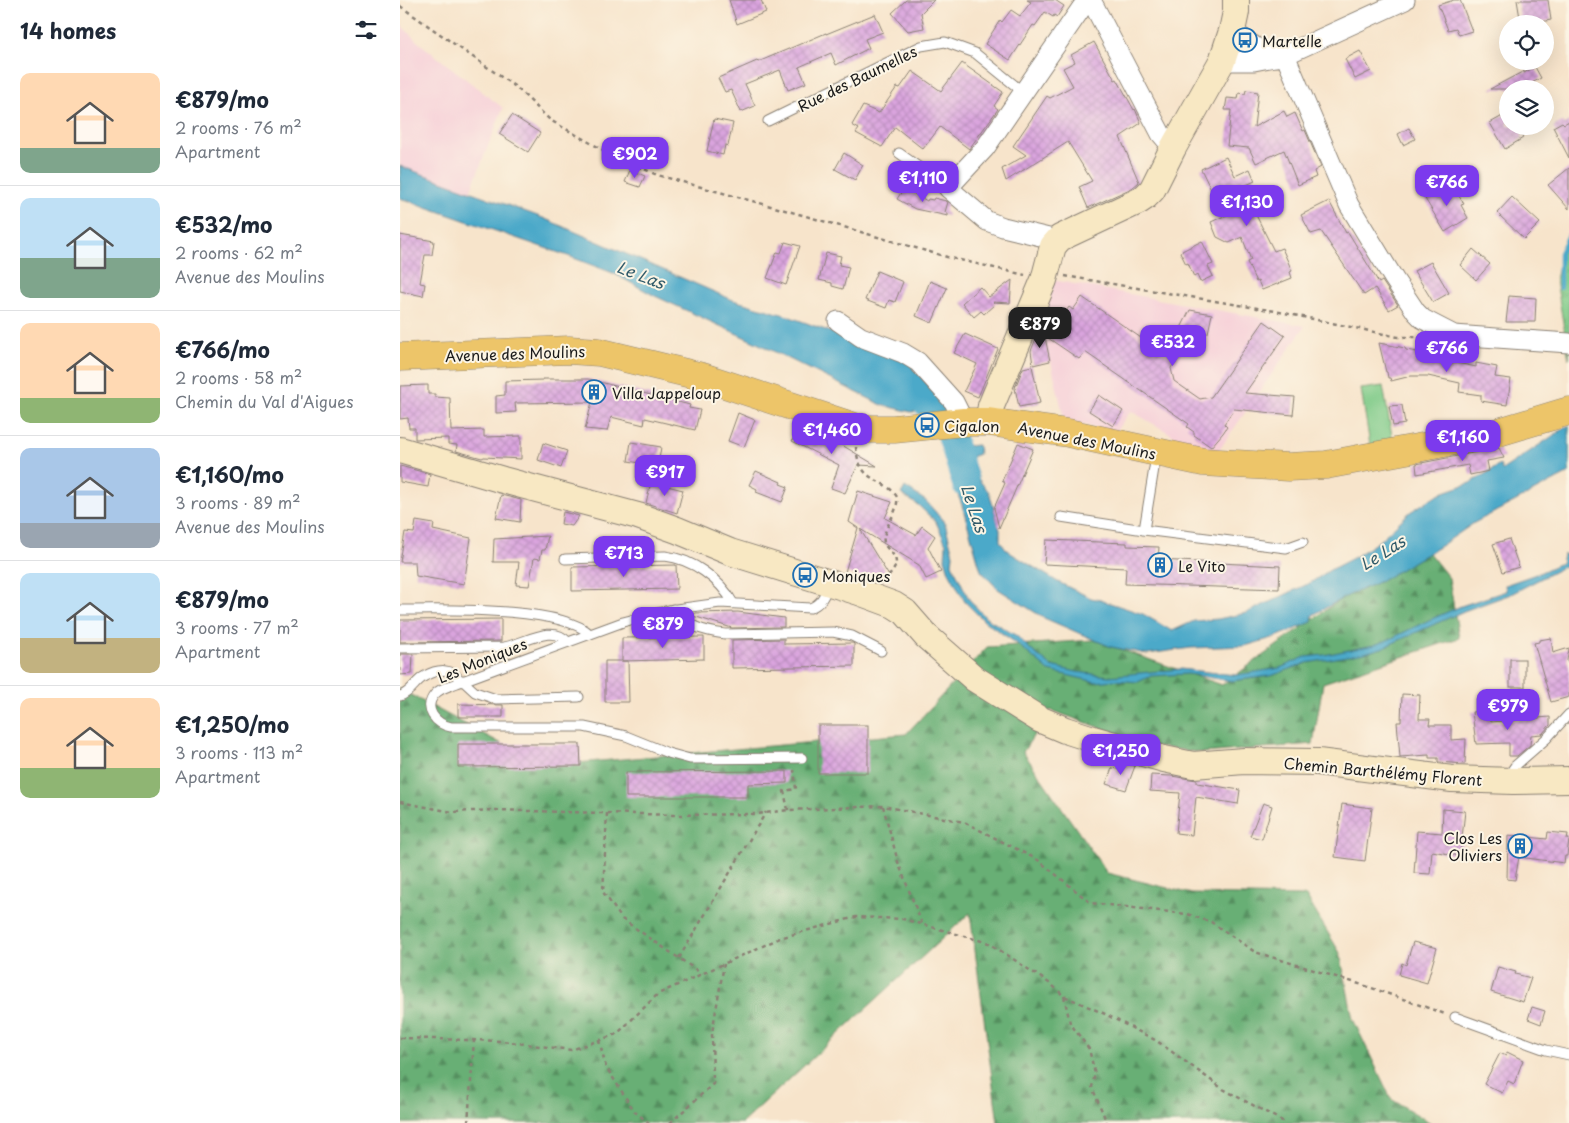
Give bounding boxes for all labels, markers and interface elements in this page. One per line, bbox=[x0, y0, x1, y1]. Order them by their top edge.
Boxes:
text: 14 homes bbox=[20, 14, 116, 46]
map controls bbox=[1499, 15, 1554, 135]
button: locate bbox=[1499, 15, 1554, 70]
icon: filters bbox=[352, 16, 380, 44]
bus stop icon: Martelle bbox=[1232, 27, 1258, 53]
place label: Martelle bbox=[1262, 29, 1322, 52]
street label: Rue des Baumelles bbox=[793, 39, 921, 117]
button: layers bbox=[1499, 80, 1554, 135]
text: €879/mo bbox=[175, 83, 269, 115]
icon: home bbox=[60, 93, 120, 153]
text: 2 rooms · 76 m² bbox=[175, 115, 302, 139]
pin: €902 bbox=[605, 136, 665, 179]
text: Apartment bbox=[175, 139, 260, 163]
text: €902 bbox=[613, 141, 657, 165]
pin: €1,110 bbox=[882, 160, 964, 203]
pin: €766 bbox=[1417, 164, 1477, 207]
text: €1,110 bbox=[899, 165, 947, 189]
text: €766 bbox=[1426, 169, 1468, 193]
pin: €1,130 bbox=[1206, 184, 1288, 227]
text: €1,130 bbox=[1221, 189, 1273, 213]
text: €532/mo bbox=[175, 208, 272, 240]
icon: home bbox=[60, 218, 120, 278]
text: 2 rooms · 62 m² bbox=[175, 240, 303, 264]
water label: Le Las bbox=[614, 254, 670, 295]
text: Avenue des Moulins bbox=[175, 264, 325, 288]
pin: €879 bbox=[1010, 306, 1070, 349]
text: €879 bbox=[1019, 311, 1061, 335]
pin: €532 bbox=[1143, 324, 1203, 367]
text: €532 bbox=[1151, 329, 1195, 353]
pin: €766 bbox=[1417, 330, 1477, 373]
text: €766/mo bbox=[175, 333, 270, 365]
text: €766 bbox=[1426, 335, 1468, 359]
street label: Avenue des Moulins bbox=[445, 339, 586, 367]
icon: home bbox=[60, 343, 120, 403]
text: 2 rooms · 58 m² bbox=[175, 365, 302, 389]
building icon: Villa Jappeloup bbox=[581, 379, 607, 405]
place label: Villa Jappeloup bbox=[612, 381, 721, 404]
text: Chemin du Val d'Aigues bbox=[175, 389, 354, 413]
pin: €1,460 bbox=[791, 412, 873, 455]
bus stop icon: Cigalon bbox=[914, 412, 940, 438]
place label: Cigalon bbox=[944, 414, 999, 437]
street label: Avenue des Moulins bbox=[1016, 415, 1158, 465]
text: €1,460 bbox=[803, 417, 861, 441]
pin: €1,160 bbox=[1422, 420, 1504, 462]
text: €1,160 bbox=[1437, 424, 1489, 448]
pin: €917 bbox=[635, 454, 695, 497]
text: €1,160/mo bbox=[175, 458, 284, 490]
text: €917 bbox=[646, 459, 684, 483]
icon: home bbox=[60, 468, 120, 528]
water label: Le Las bbox=[956, 481, 995, 537]
text: 3 rooms · 89 m² bbox=[175, 490, 300, 514]
text: Avenue des Moulins bbox=[175, 514, 325, 538]
water label: Le Las bbox=[1355, 528, 1411, 575]
pin: €713 bbox=[594, 536, 654, 578]
text: €713 bbox=[604, 540, 644, 564]
building icon: Le Vito bbox=[1147, 552, 1173, 578]
place label: Le Vito bbox=[1178, 554, 1225, 577]
bus stop icon: Moniques bbox=[792, 562, 818, 588]
place label: Moniques bbox=[822, 564, 891, 587]
text: €879/mo bbox=[175, 583, 269, 615]
icon: home bbox=[60, 593, 120, 653]
pin: €879 bbox=[633, 606, 693, 649]
text: €879 bbox=[642, 611, 684, 635]
text: 3 rooms · 77 m² bbox=[175, 615, 299, 639]
street label: Les Moniques bbox=[434, 632, 530, 688]
text: Apartment bbox=[175, 639, 260, 663]
pin: €979 bbox=[1478, 688, 1538, 731]
text: €979 bbox=[1488, 693, 1528, 717]
text: €1,250/mo bbox=[175, 708, 289, 740]
icon: home bbox=[60, 718, 120, 778]
pin: €1,250 bbox=[1080, 734, 1162, 776]
text: €1,250 bbox=[1093, 738, 1149, 762]
text: 3 rooms · 113 m² bbox=[175, 740, 303, 764]
street label: Chemin Barthélémy Florent bbox=[1283, 751, 1483, 791]
text: Apartment bbox=[175, 764, 260, 788]
place label: Clos Les Oliviers bbox=[1444, 826, 1502, 866]
building icon: Clos Les Oliviers bbox=[1507, 833, 1533, 859]

